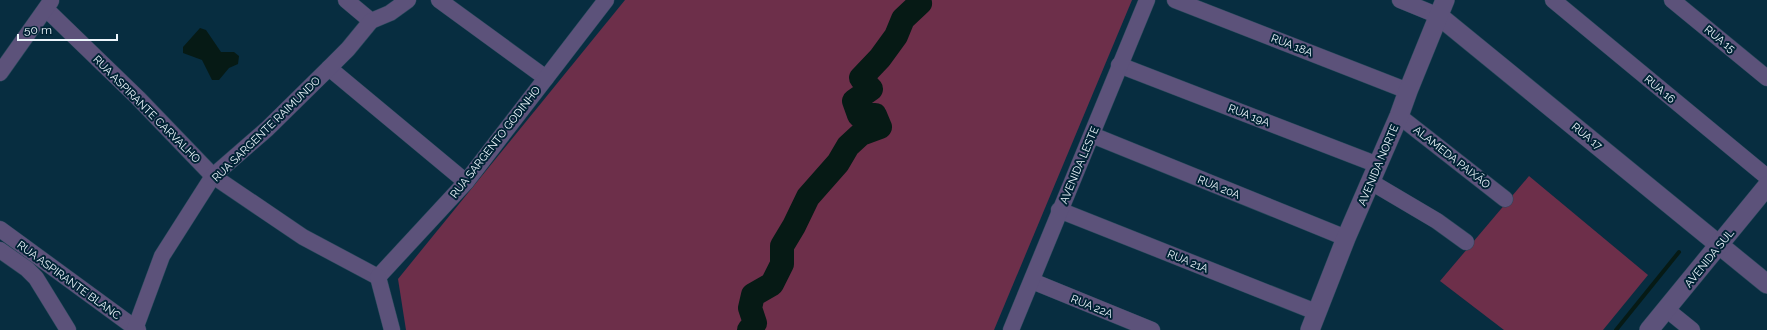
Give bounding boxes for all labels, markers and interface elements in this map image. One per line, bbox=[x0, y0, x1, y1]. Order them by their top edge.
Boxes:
scale bar bbox=[18, 16, 117, 42]
text: 50 m bbox=[24, 23, 52, 37]
street label: RUA 15 bbox=[1702, 23, 1738, 56]
street label: RUA 18A bbox=[1269, 32, 1315, 60]
street label: RUA ASPIRANTE CARVALHO bbox=[90, 53, 203, 166]
street label: RUA 16 bbox=[1642, 73, 1678, 106]
street label: RUA SARGENTE RAIMUNDO bbox=[210, 74, 323, 185]
street label: RUA SARGENTO GODINHO bbox=[448, 84, 543, 201]
street label: RUA 19A bbox=[1226, 102, 1272, 130]
street label: RUA 17 bbox=[1569, 120, 1605, 153]
street label: AVENIDA NORTE bbox=[1355, 122, 1402, 208]
street label: ALAMEDA PAIXÃO bbox=[1411, 123, 1493, 191]
street label: AVENIDA LESTE bbox=[1057, 124, 1102, 206]
street label: RUA 20A bbox=[1196, 173, 1243, 202]
street label: AVENIDA SUL bbox=[1682, 226, 1737, 290]
street label: RUA ASPIRANTE BLANC bbox=[14, 238, 123, 323]
street label: RUA 21A bbox=[1165, 247, 1211, 276]
street label: RUA 22A bbox=[1069, 292, 1115, 321]

